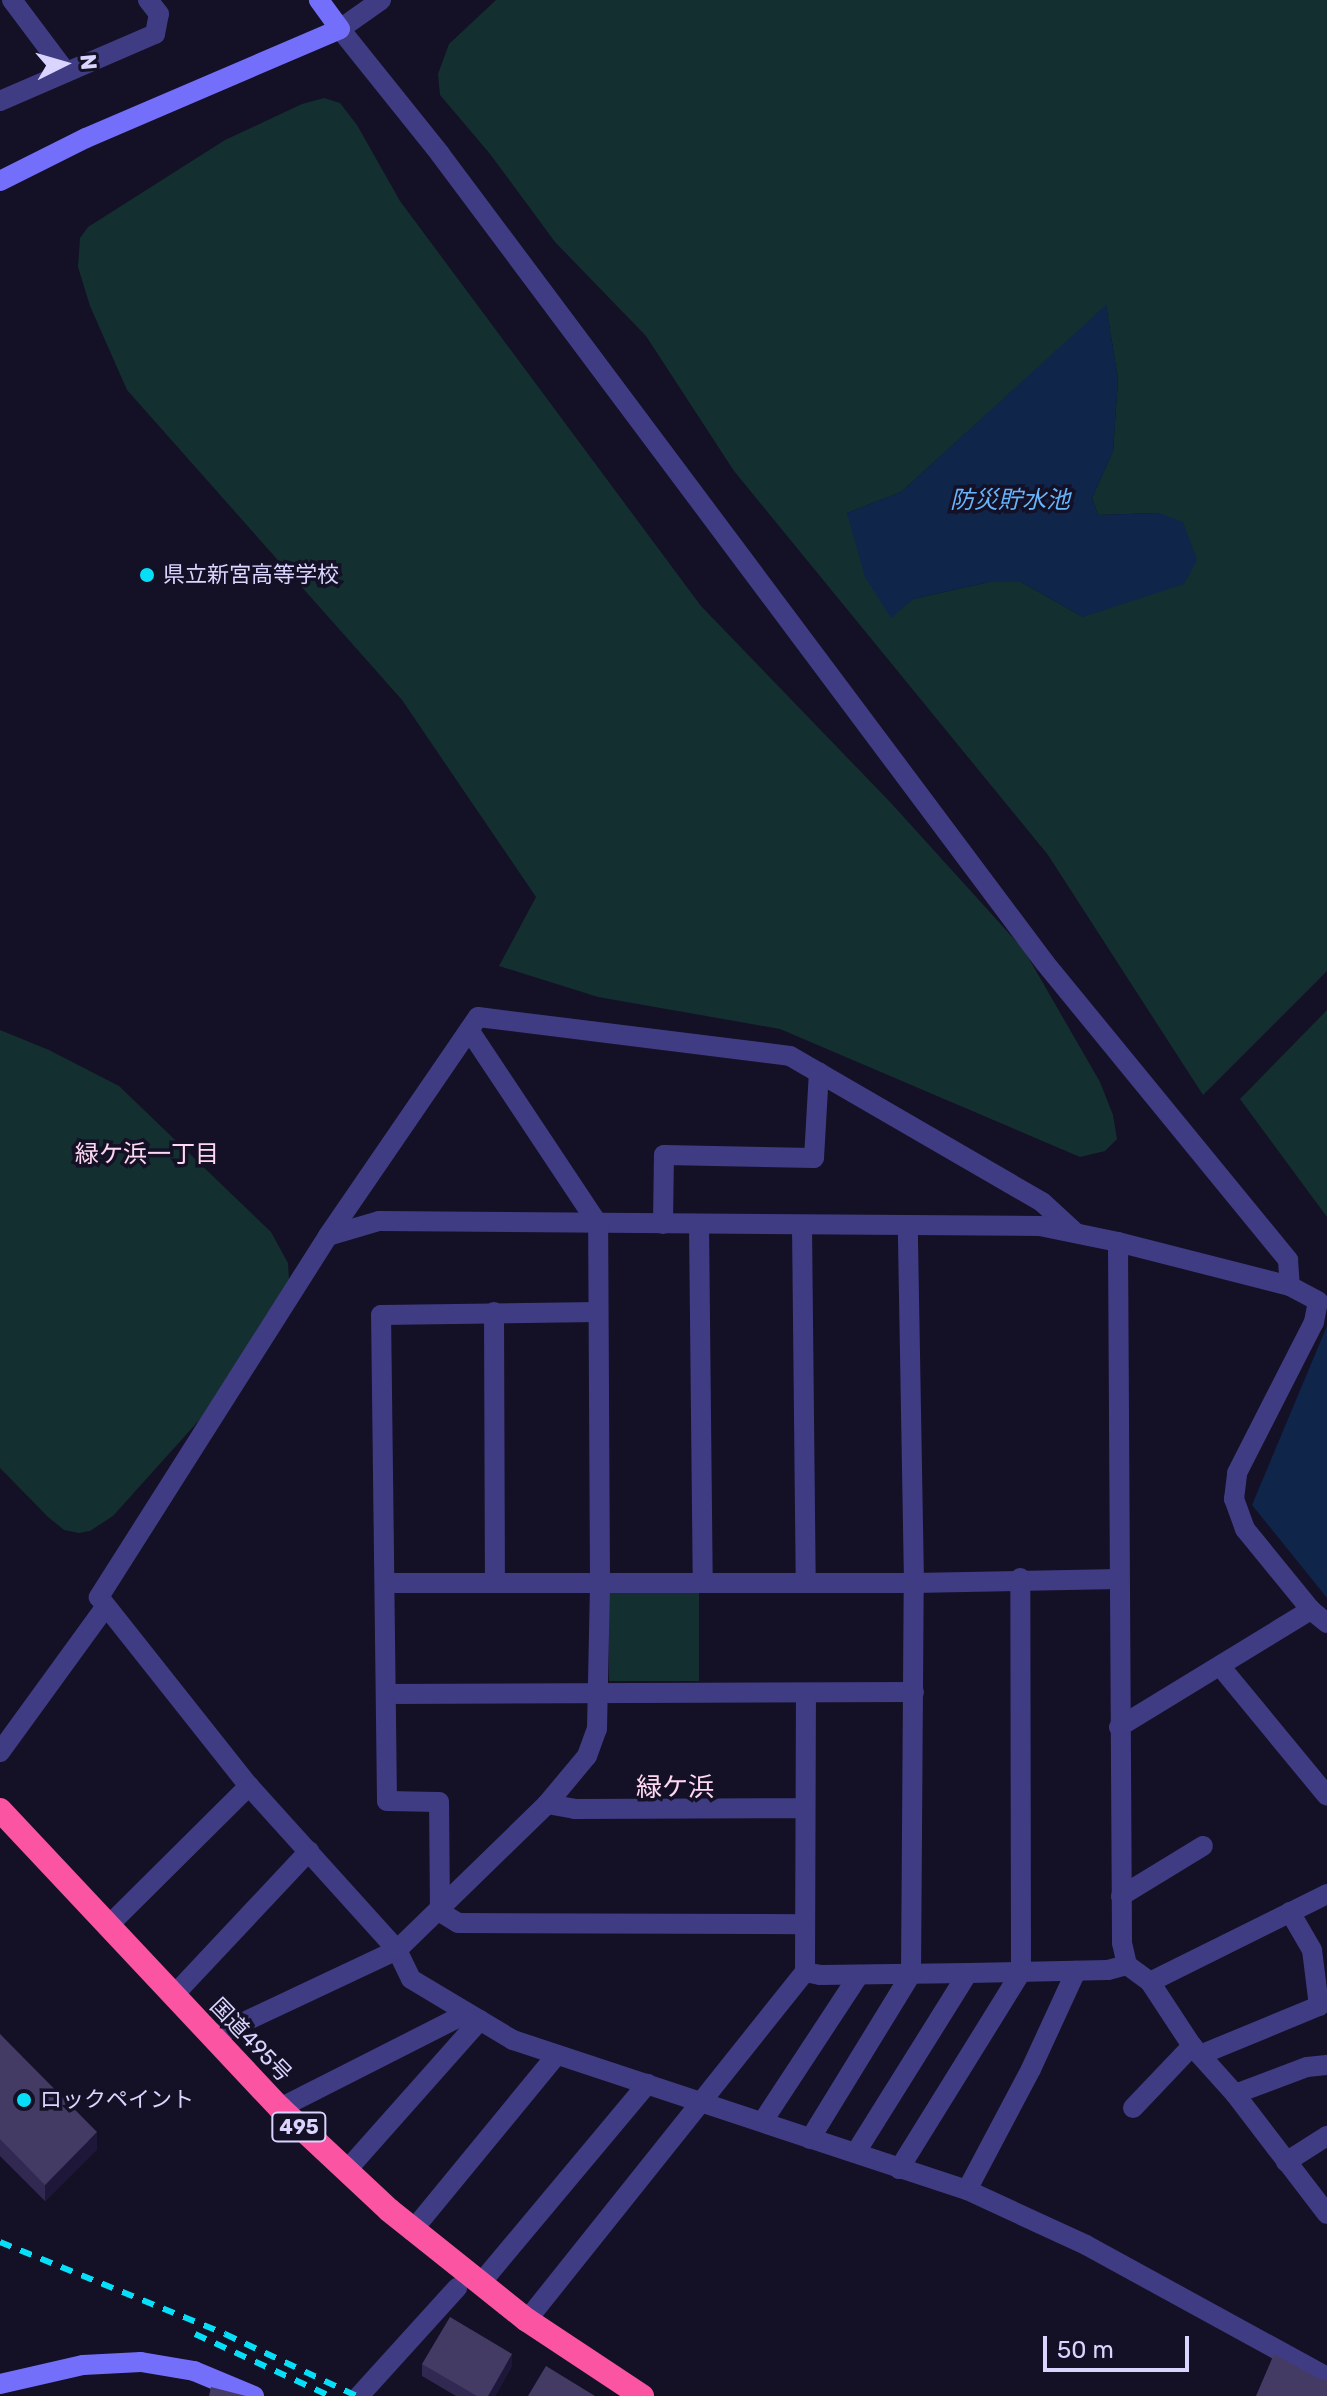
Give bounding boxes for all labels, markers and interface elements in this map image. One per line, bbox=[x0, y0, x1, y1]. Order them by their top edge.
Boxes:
north arrow bbox=[24, 24, 104, 104]
text: N bbox=[74, 53, 103, 71]
water label: 防災貯水池 bbox=[950, 487, 1070, 515]
place label: 県立新宮高等学校 bbox=[163, 562, 339, 588]
marker: 県立新宮高等学校 bbox=[138, 566, 156, 584]
district label: 緑ケ浜一丁目 bbox=[75, 1141, 219, 1169]
district label: 緑ケ浜 bbox=[636, 1772, 714, 1804]
street label: 国道495号 bbox=[205, 1993, 297, 2087]
place label: ロックペイント bbox=[40, 2087, 194, 2113]
marker: ロックペイント bbox=[15, 2091, 33, 2109]
road number: 495 bbox=[271, 2111, 327, 2143]
scale bar bbox=[1047, 2320, 1193, 2370]
text: 50 m bbox=[1057, 2336, 1114, 2364]

